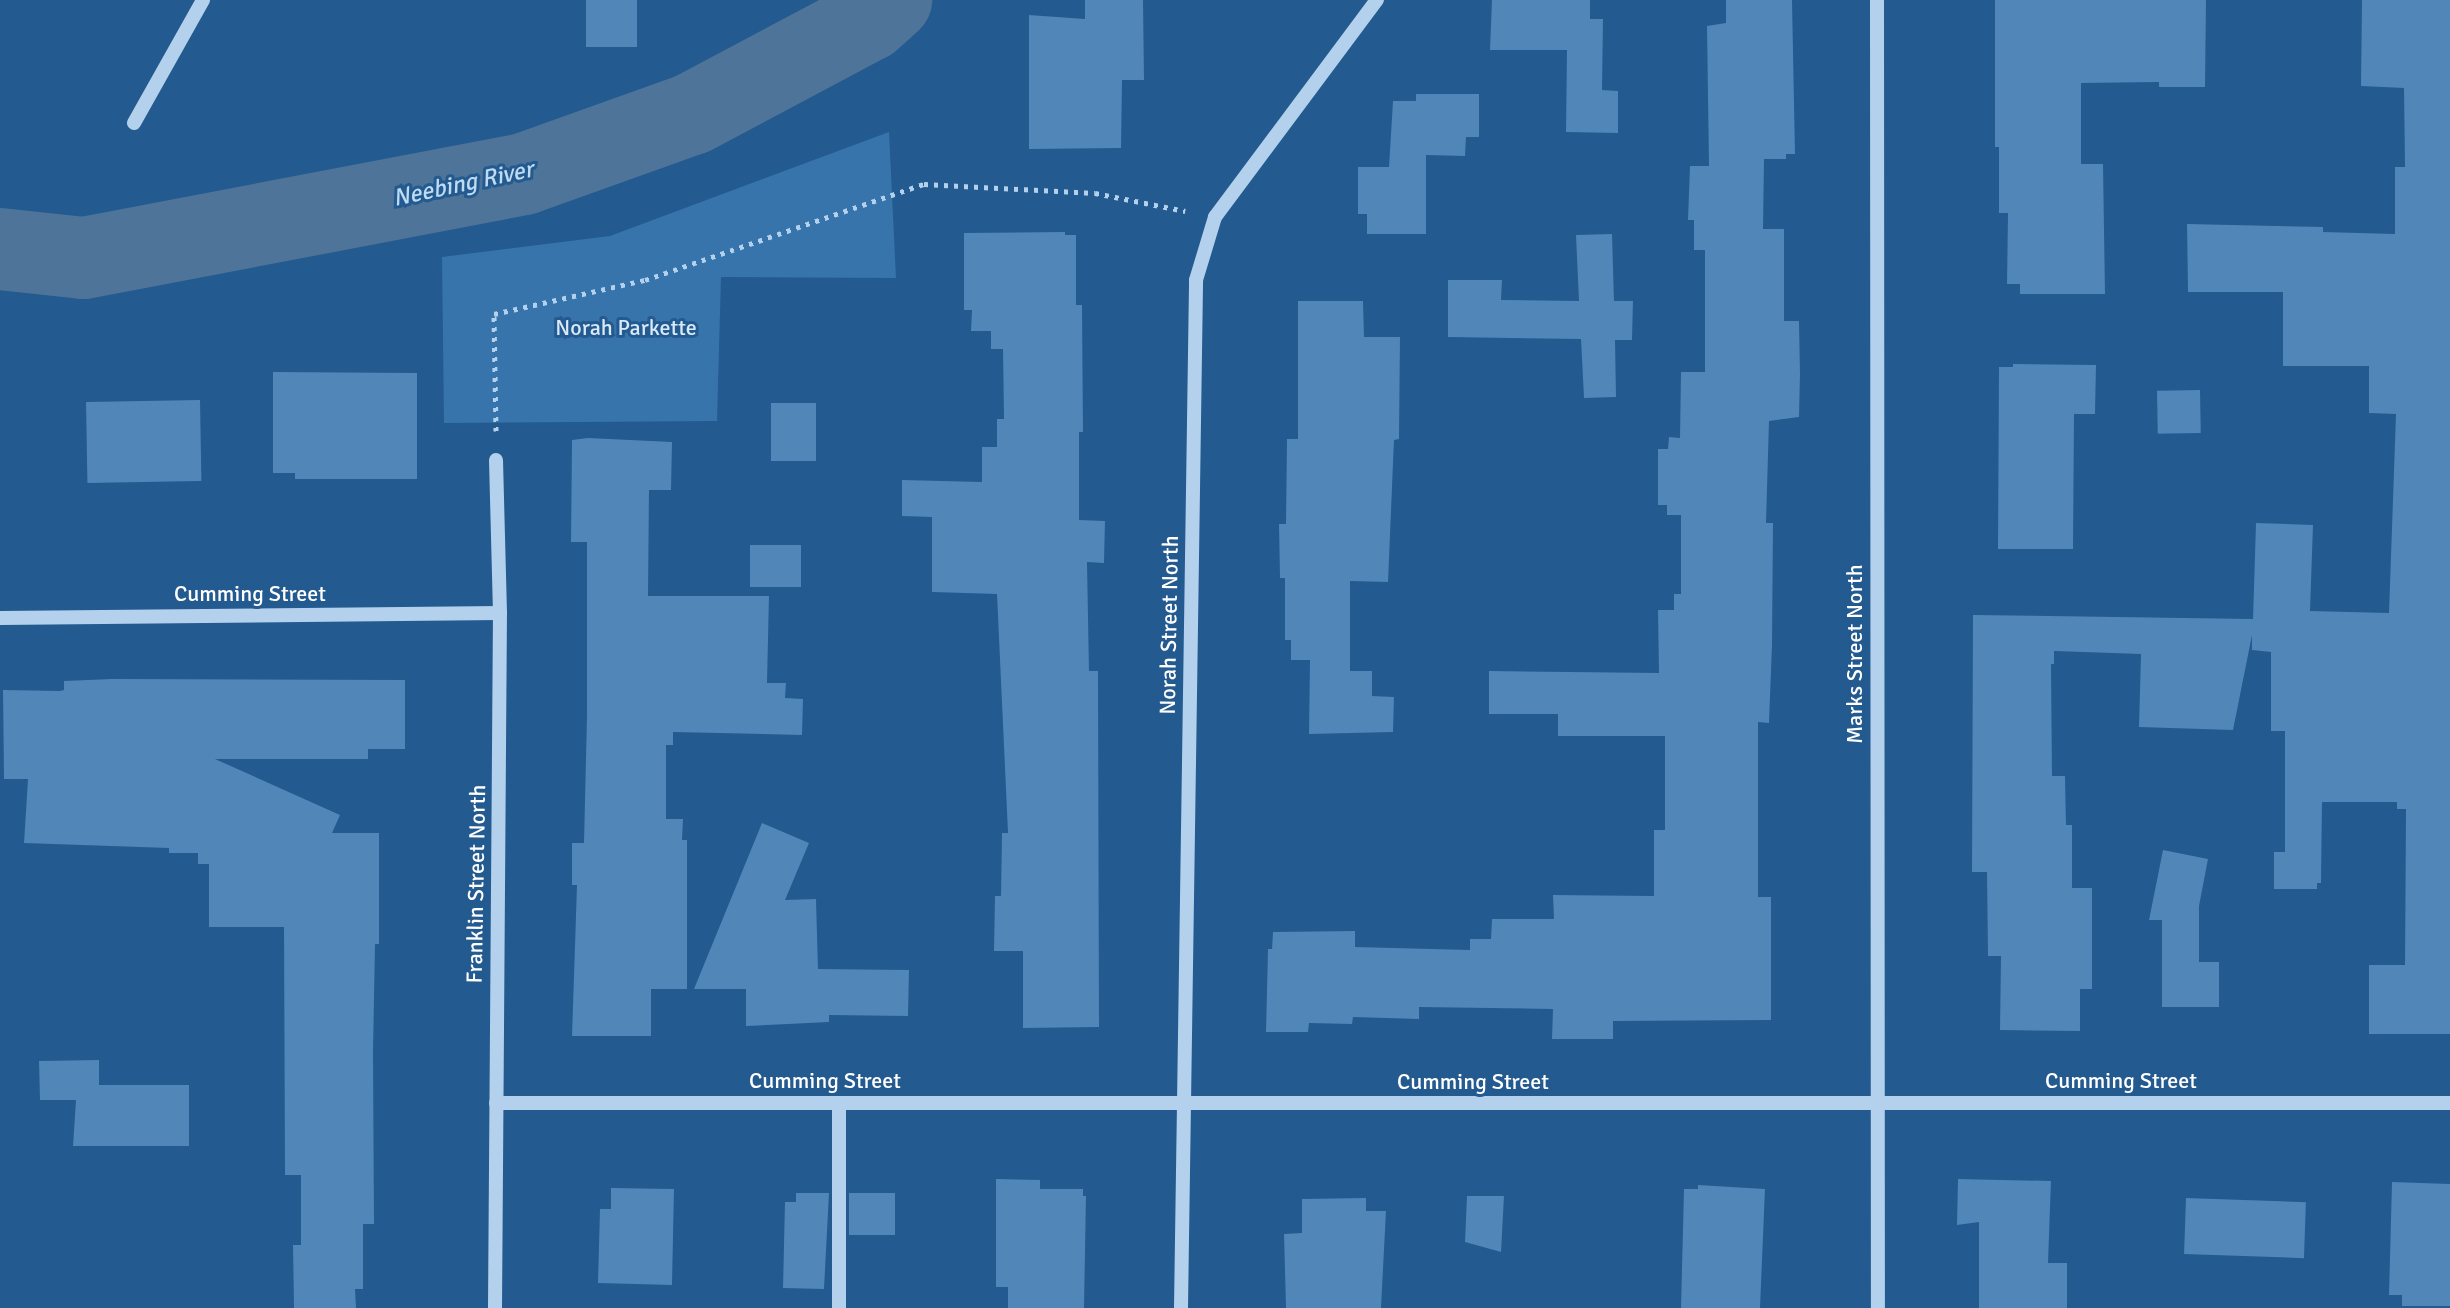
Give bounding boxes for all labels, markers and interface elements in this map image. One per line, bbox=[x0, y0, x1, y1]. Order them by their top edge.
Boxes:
water label: Neebing River bbox=[390, 155, 536, 213]
park label: Norah Parkette bbox=[555, 315, 697, 341]
street label: Norah Street North bbox=[1154, 535, 1184, 715]
street label: Marks Street North bbox=[1842, 564, 1868, 744]
street label: Cumming Street bbox=[174, 581, 326, 607]
street label: Franklin Street North bbox=[461, 784, 491, 984]
street label: Cumming Street bbox=[749, 1068, 901, 1094]
street label: Cumming Street bbox=[2045, 1068, 2197, 1094]
street label: Cumming Street bbox=[1397, 1069, 1549, 1095]

